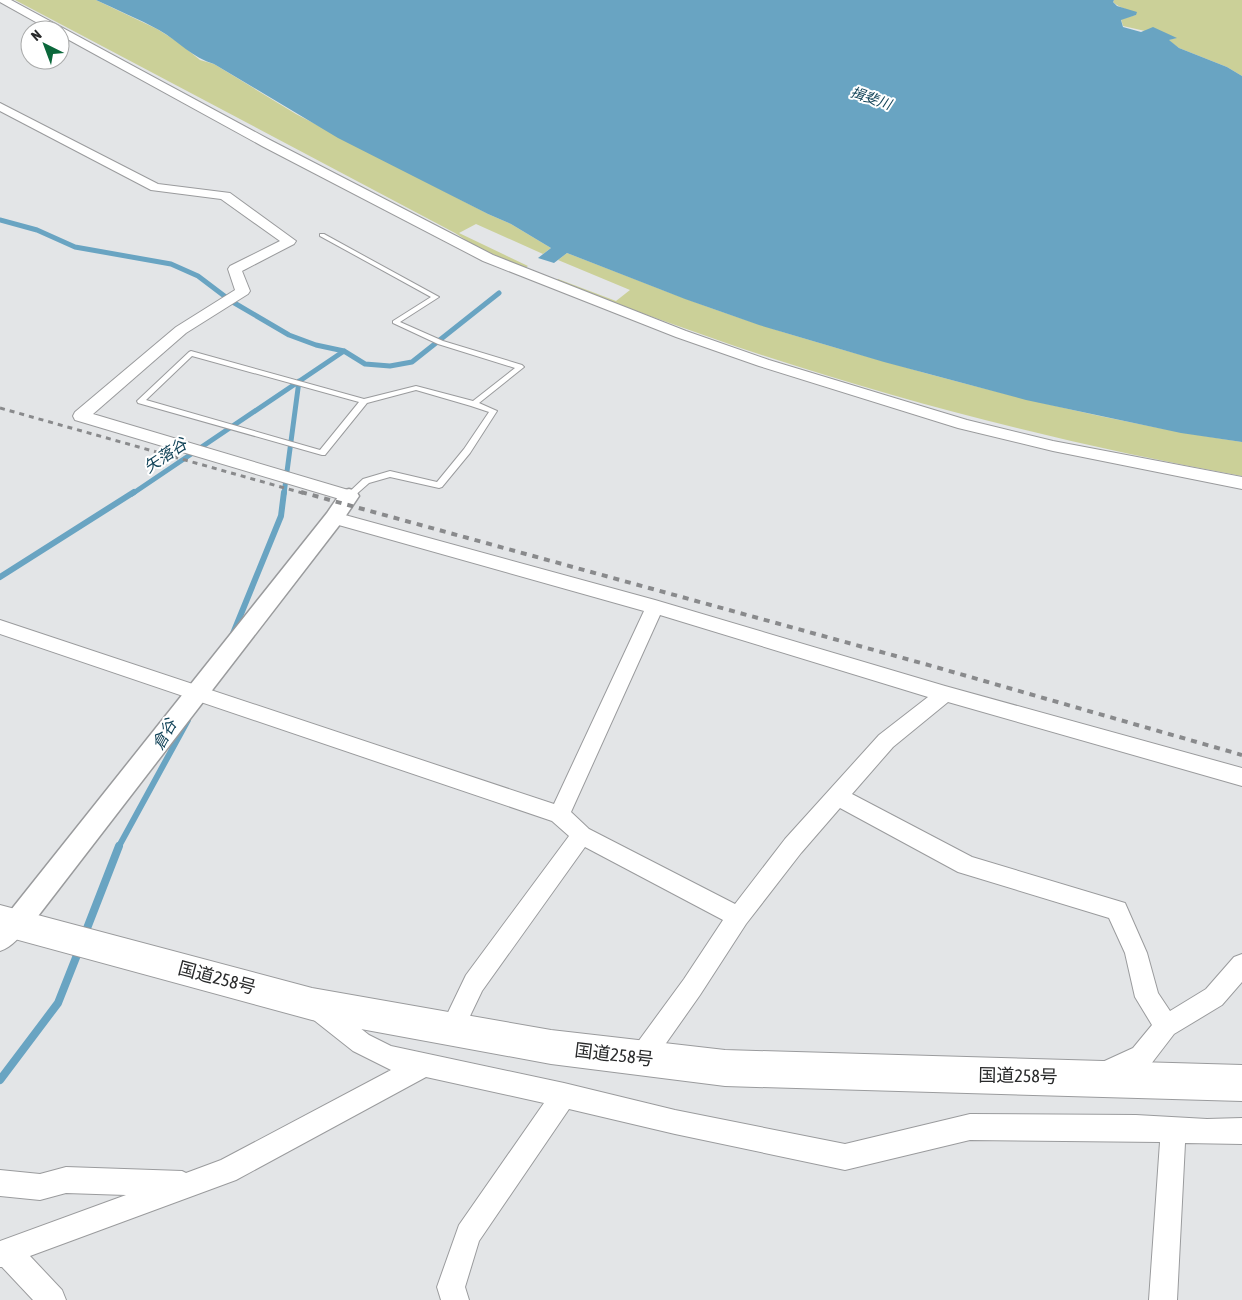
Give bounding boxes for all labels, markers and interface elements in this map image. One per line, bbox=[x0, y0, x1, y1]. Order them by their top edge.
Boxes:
north arrow bbox=[20, 20, 70, 70]
text: N bbox=[28, 27, 45, 44]
water label: 揖斐川 bbox=[849, 84, 895, 113]
water label: 矢落谷 bbox=[140, 433, 192, 476]
water label: 倉谷 bbox=[148, 714, 181, 752]
street label: 国道258号 bbox=[176, 957, 258, 998]
street label: 国道258号 bbox=[573, 1039, 655, 1070]
street label: 国道258号 bbox=[978, 1064, 1058, 1087]

